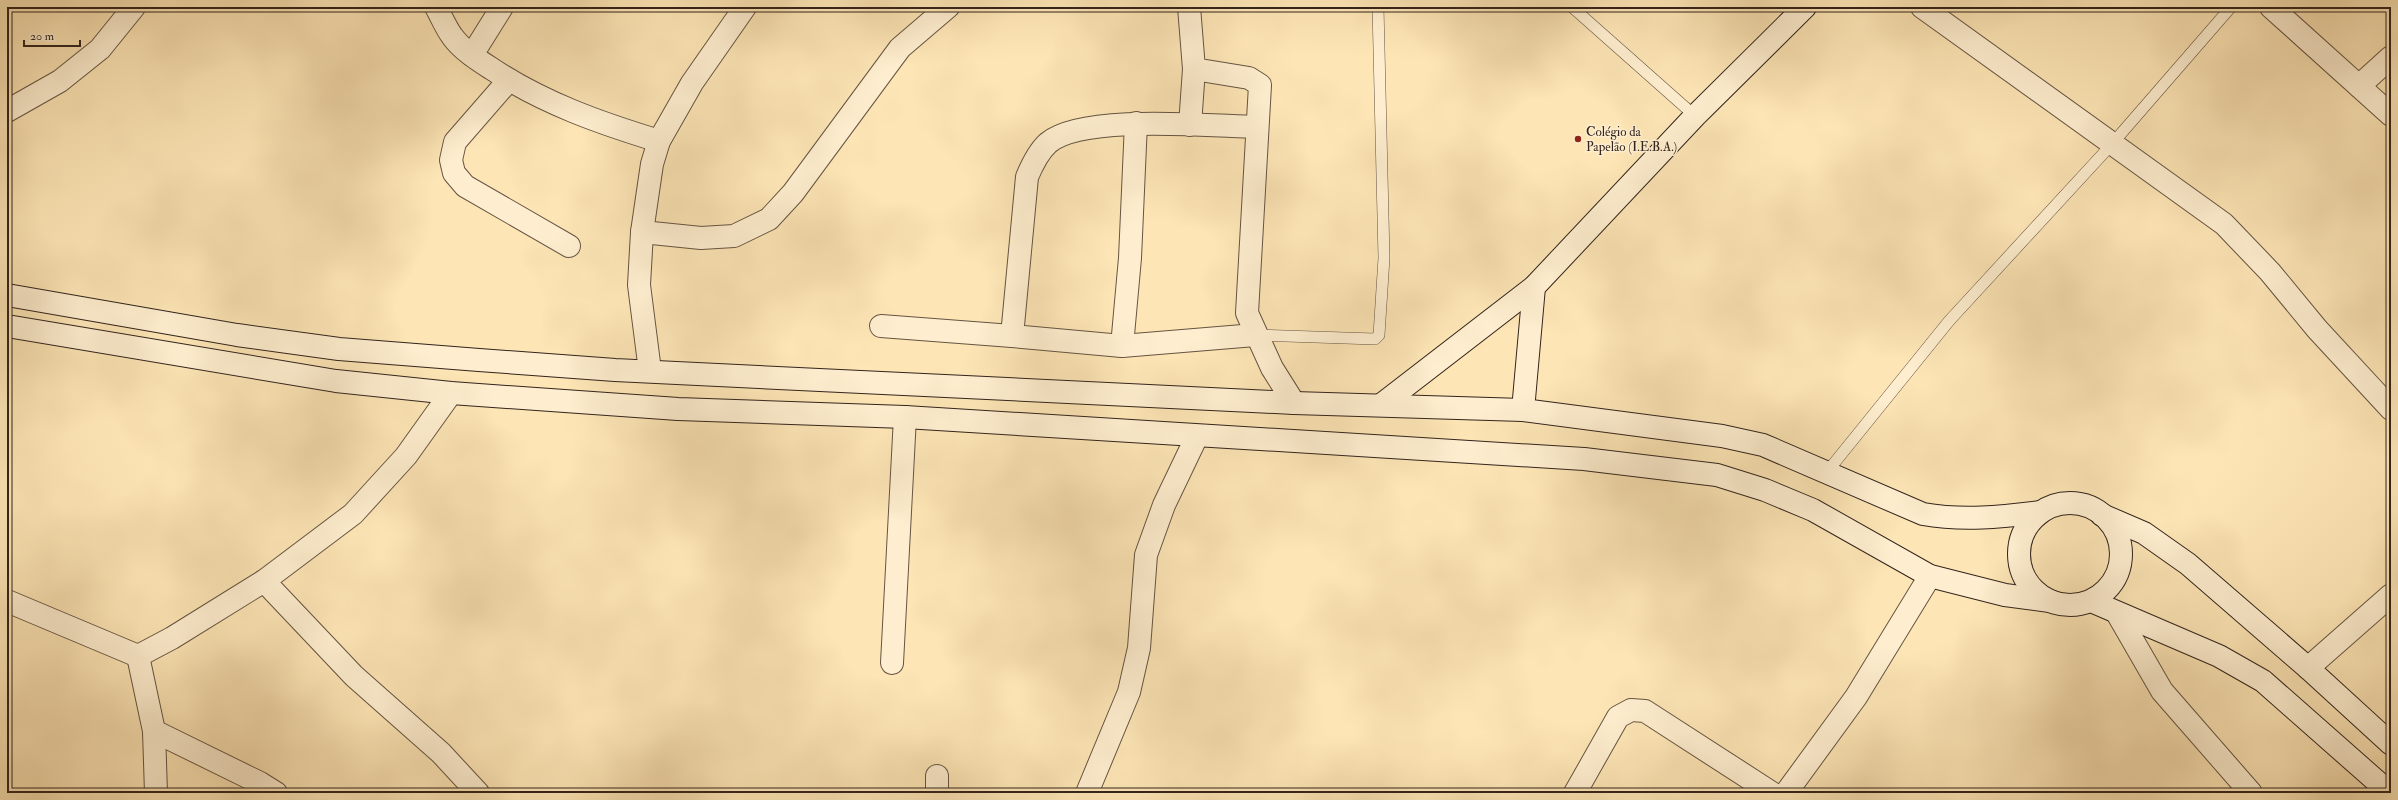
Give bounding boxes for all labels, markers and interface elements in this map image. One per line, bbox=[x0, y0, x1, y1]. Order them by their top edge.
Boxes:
scale bar bbox=[24, 22, 80, 48]
text: 20 m bbox=[30, 29, 55, 44]
place label: Colégio da Papelão (I.E.B.A.) bbox=[1586, 124, 1677, 156]
marker: Colégio da Papelão (I.E.B.A.) bbox=[1573, 134, 1583, 144]

